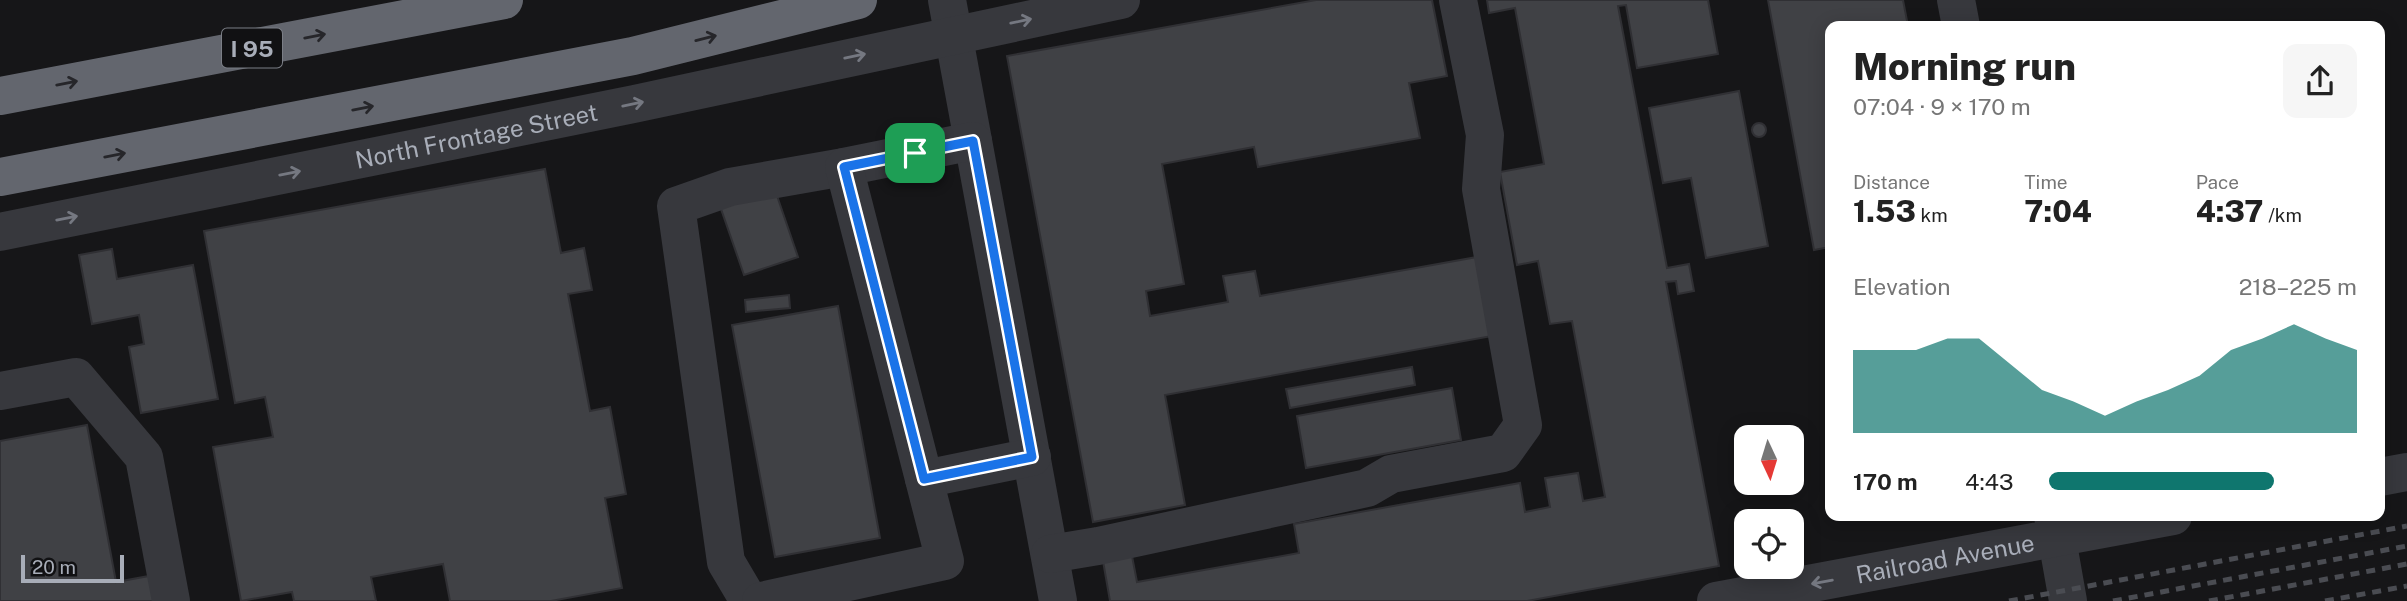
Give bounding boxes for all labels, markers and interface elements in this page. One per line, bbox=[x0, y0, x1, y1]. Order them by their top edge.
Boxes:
one-way arrow bbox=[1009, 14, 1032, 28]
road number: I 95 bbox=[222, 28, 282, 68]
one-way arrow bbox=[303, 29, 326, 42]
one-way arrow bbox=[694, 31, 717, 44]
text: Morning run bbox=[1853, 44, 2076, 89]
button: share bbox=[2283, 44, 2357, 118]
one-way arrow bbox=[843, 49, 866, 63]
one-way arrow bbox=[55, 76, 78, 89]
text: 07:04 · 9 × 170 m bbox=[1853, 93, 2031, 120]
one-way arrow bbox=[621, 97, 644, 111]
street label: North Frontage Street bbox=[353, 98, 600, 174]
one-way arrow bbox=[351, 101, 374, 115]
pin bbox=[885, 123, 945, 183]
icon: arrive bbox=[896, 134, 934, 172]
one-way arrow bbox=[103, 148, 126, 162]
one-way arrow bbox=[278, 166, 301, 180]
text: Distance bbox=[1853, 171, 1930, 193]
text: Time bbox=[2024, 171, 2068, 193]
text: Pace bbox=[2196, 171, 2239, 193]
text: 1.53 bbox=[1853, 193, 1916, 229]
text: 7:04 bbox=[2024, 193, 2092, 229]
text: 4:37 bbox=[2196, 193, 2264, 229]
text: km bbox=[1916, 204, 1948, 226]
text: /km bbox=[2264, 204, 2302, 226]
one-way arrow bbox=[55, 211, 78, 225]
text: Elevation bbox=[1853, 273, 1951, 300]
text: 218–225 m bbox=[2239, 273, 2357, 300]
north arrow bbox=[1734, 425, 1804, 495]
map controls bbox=[1734, 425, 1804, 579]
text: 170 m bbox=[1853, 468, 1918, 495]
text: 4:43 bbox=[1965, 468, 2013, 495]
button: locate bbox=[1734, 509, 1804, 579]
street label: Railroad Avenue bbox=[1853, 528, 2037, 589]
scale bar bbox=[21, 552, 124, 584]
text: 20 m bbox=[32, 556, 76, 578]
one-way arrow bbox=[1811, 575, 1834, 589]

